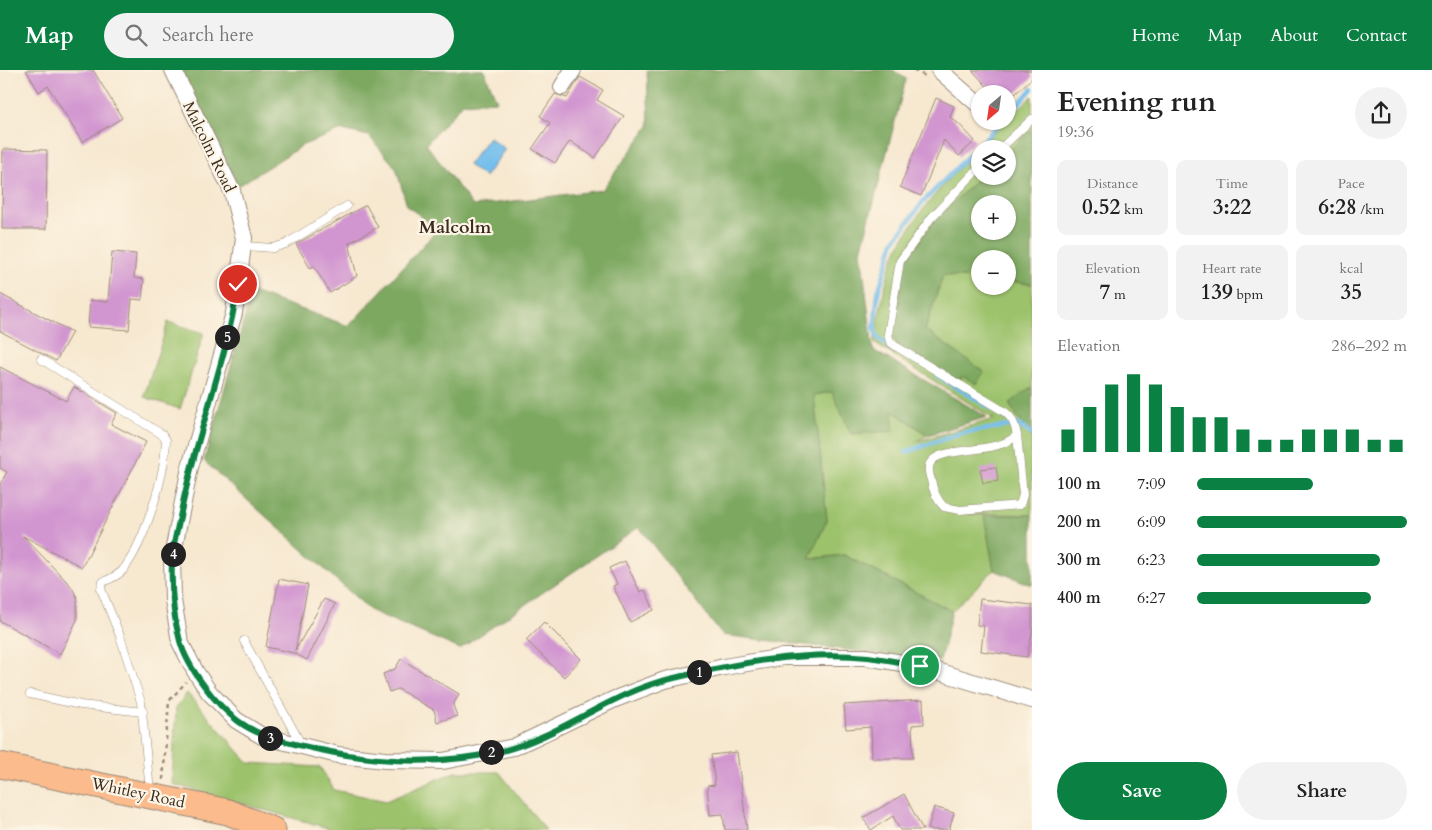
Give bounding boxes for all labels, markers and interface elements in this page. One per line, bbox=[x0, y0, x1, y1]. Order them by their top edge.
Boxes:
search box bbox=[104, 13, 454, 58]
text: Map bbox=[25, 19, 74, 52]
icon: search bbox=[122, 21, 150, 49]
text: Search here bbox=[162, 22, 254, 48]
text: Home bbox=[1132, 23, 1180, 48]
text: Map bbox=[1208, 23, 1242, 48]
text: About bbox=[1270, 23, 1318, 48]
text: Contact bbox=[1346, 23, 1407, 48]
text: Evening run bbox=[1057, 83, 1216, 121]
north arrow bbox=[971, 85, 1016, 130]
map controls bbox=[971, 85, 1016, 295]
button: share bbox=[1355, 87, 1407, 139]
street label: Malcolm Road bbox=[177, 98, 241, 197]
text: 19:36 bbox=[1057, 121, 1094, 143]
button: layers bbox=[971, 140, 1016, 185]
text: Distance bbox=[1087, 174, 1138, 193]
text: Time bbox=[1216, 174, 1248, 193]
text: Pace bbox=[1338, 174, 1365, 193]
text: 0.52 bbox=[1082, 193, 1120, 222]
text: 3:22 bbox=[1213, 193, 1251, 222]
text: 6:28 bbox=[1318, 193, 1357, 222]
button: + bbox=[971, 195, 1016, 240]
text: km bbox=[1120, 200, 1143, 219]
text: /km bbox=[1357, 200, 1384, 219]
district label: Malcolm bbox=[419, 215, 492, 240]
button: − bbox=[971, 250, 1016, 295]
text: Elevation bbox=[1085, 259, 1140, 278]
text: Heart rate bbox=[1202, 259, 1262, 278]
text: kcal bbox=[1340, 259, 1363, 278]
pin bbox=[217, 263, 259, 305]
icon: check bbox=[224, 270, 252, 298]
text: 7 bbox=[1099, 278, 1110, 307]
text: 139 bbox=[1201, 278, 1233, 307]
text: 35 bbox=[1341, 278, 1362, 307]
text: m bbox=[1110, 285, 1126, 304]
text: bpm bbox=[1233, 285, 1263, 304]
pin: 5 bbox=[214, 324, 240, 350]
text: 5 bbox=[224, 328, 231, 347]
text: Elevation bbox=[1057, 335, 1121, 357]
text: 286–292 m bbox=[1331, 335, 1407, 357]
text: 100 m bbox=[1057, 473, 1101, 495]
text: 7:09 bbox=[1137, 473, 1166, 495]
text: 200 m bbox=[1057, 511, 1101, 533]
text: 6:09 bbox=[1137, 511, 1166, 533]
pin: 4 bbox=[160, 542, 186, 566]
text: 4 bbox=[170, 545, 177, 564]
text: 300 m bbox=[1057, 549, 1101, 571]
text: 6:23 bbox=[1137, 549, 1166, 571]
text: 400 m bbox=[1057, 587, 1101, 609]
text: 6:27 bbox=[1137, 587, 1166, 609]
pin bbox=[899, 645, 941, 687]
icon: arrive bbox=[906, 652, 934, 680]
pin: 1 bbox=[686, 660, 712, 684]
text: 1 bbox=[696, 663, 703, 682]
pin: 3 bbox=[258, 726, 282, 750]
text: 3 bbox=[267, 729, 274, 748]
pin: 2 bbox=[478, 740, 504, 764]
text: 2 bbox=[488, 743, 495, 762]
button: Save bbox=[1057, 762, 1227, 820]
button: Share bbox=[1237, 762, 1407, 820]
street label: Whitley Road bbox=[88, 772, 187, 814]

